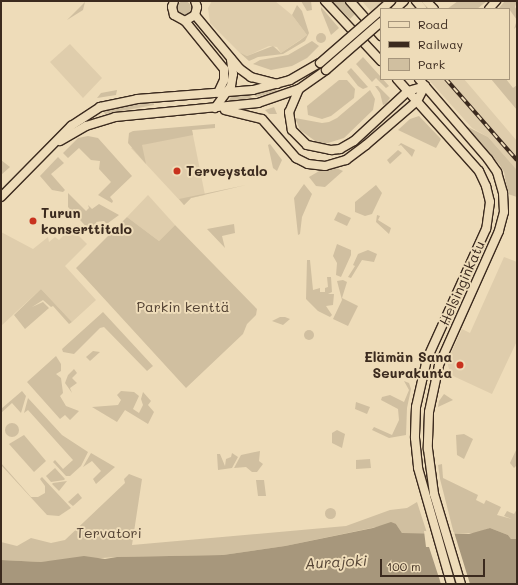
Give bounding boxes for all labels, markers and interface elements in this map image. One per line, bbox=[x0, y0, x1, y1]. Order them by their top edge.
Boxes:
legend bbox=[380, 8, 510, 80]
text: Road bbox=[418, 16, 448, 32]
text: Railway bbox=[418, 36, 463, 52]
text: Park bbox=[418, 56, 445, 72]
place label: Terveystalo bbox=[186, 163, 268, 179]
marker: Terveystalo bbox=[171, 165, 183, 177]
place label: Turun konserttitalo bbox=[41, 205, 132, 238]
marker: Turun konserttitalo bbox=[28, 216, 38, 226]
street label: Helsinginkatu bbox=[436, 238, 488, 328]
park label: Parkin kenttä bbox=[136, 299, 230, 315]
place label: Elämän Sana Seurakunta bbox=[364, 349, 452, 382]
marker: Elämän Sana Seurakunta bbox=[455, 360, 465, 370]
park label: Tervatori bbox=[76, 525, 142, 541]
water label: Aurajoki bbox=[305, 551, 367, 573]
scale bar bbox=[382, 551, 487, 577]
text: 100 m bbox=[387, 558, 421, 574]

